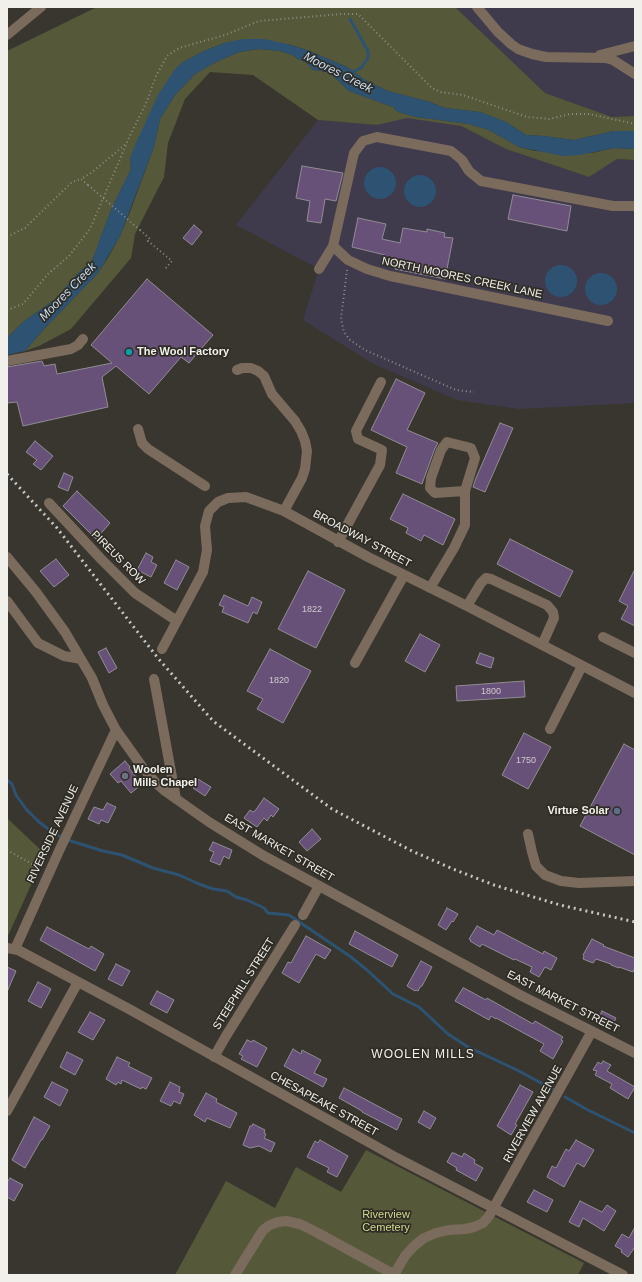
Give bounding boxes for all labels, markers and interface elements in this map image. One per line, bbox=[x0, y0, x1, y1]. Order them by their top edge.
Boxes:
water label: Moores Creek bbox=[301, 49, 375, 97]
street label: NORTH MOORES CREEK LANE bbox=[381, 255, 543, 301]
water label: Moores Creek bbox=[37, 260, 99, 324]
place label: The Wool Factory bbox=[137, 345, 229, 359]
marker: The Wool Factory bbox=[124, 347, 134, 357]
street label: BROADWAY STREET bbox=[311, 507, 413, 571]
street label: PIREUS ROW bbox=[88, 528, 148, 588]
house number: 1822 bbox=[302, 605, 322, 615]
house number: 1820 bbox=[269, 676, 289, 686]
house number: 1800 bbox=[481, 687, 501, 697]
house number: 1750 bbox=[516, 756, 536, 766]
place label: Woolen Mills Chapel bbox=[133, 763, 197, 789]
marker: Woolen Mills Chapel bbox=[120, 771, 130, 781]
street label: RIVERSIDE AVENUE bbox=[24, 783, 82, 885]
place label: Virtue Solar bbox=[547, 804, 609, 818]
marker: Virtue Solar bbox=[612, 806, 622, 816]
street label: EAST MARKET STREET bbox=[222, 811, 336, 885]
street label: STEEPHILL STREET bbox=[210, 936, 278, 1032]
street label: EAST MARKET STREET bbox=[505, 968, 621, 1036]
district label: WOOLEN MILLS bbox=[371, 1048, 475, 1062]
street label: RIVERVIEW AVENUE bbox=[501, 1063, 565, 1165]
street label: CHESAPEAKE STREET bbox=[268, 1069, 380, 1139]
park label: Riverview Cemetery bbox=[362, 1208, 410, 1234]

